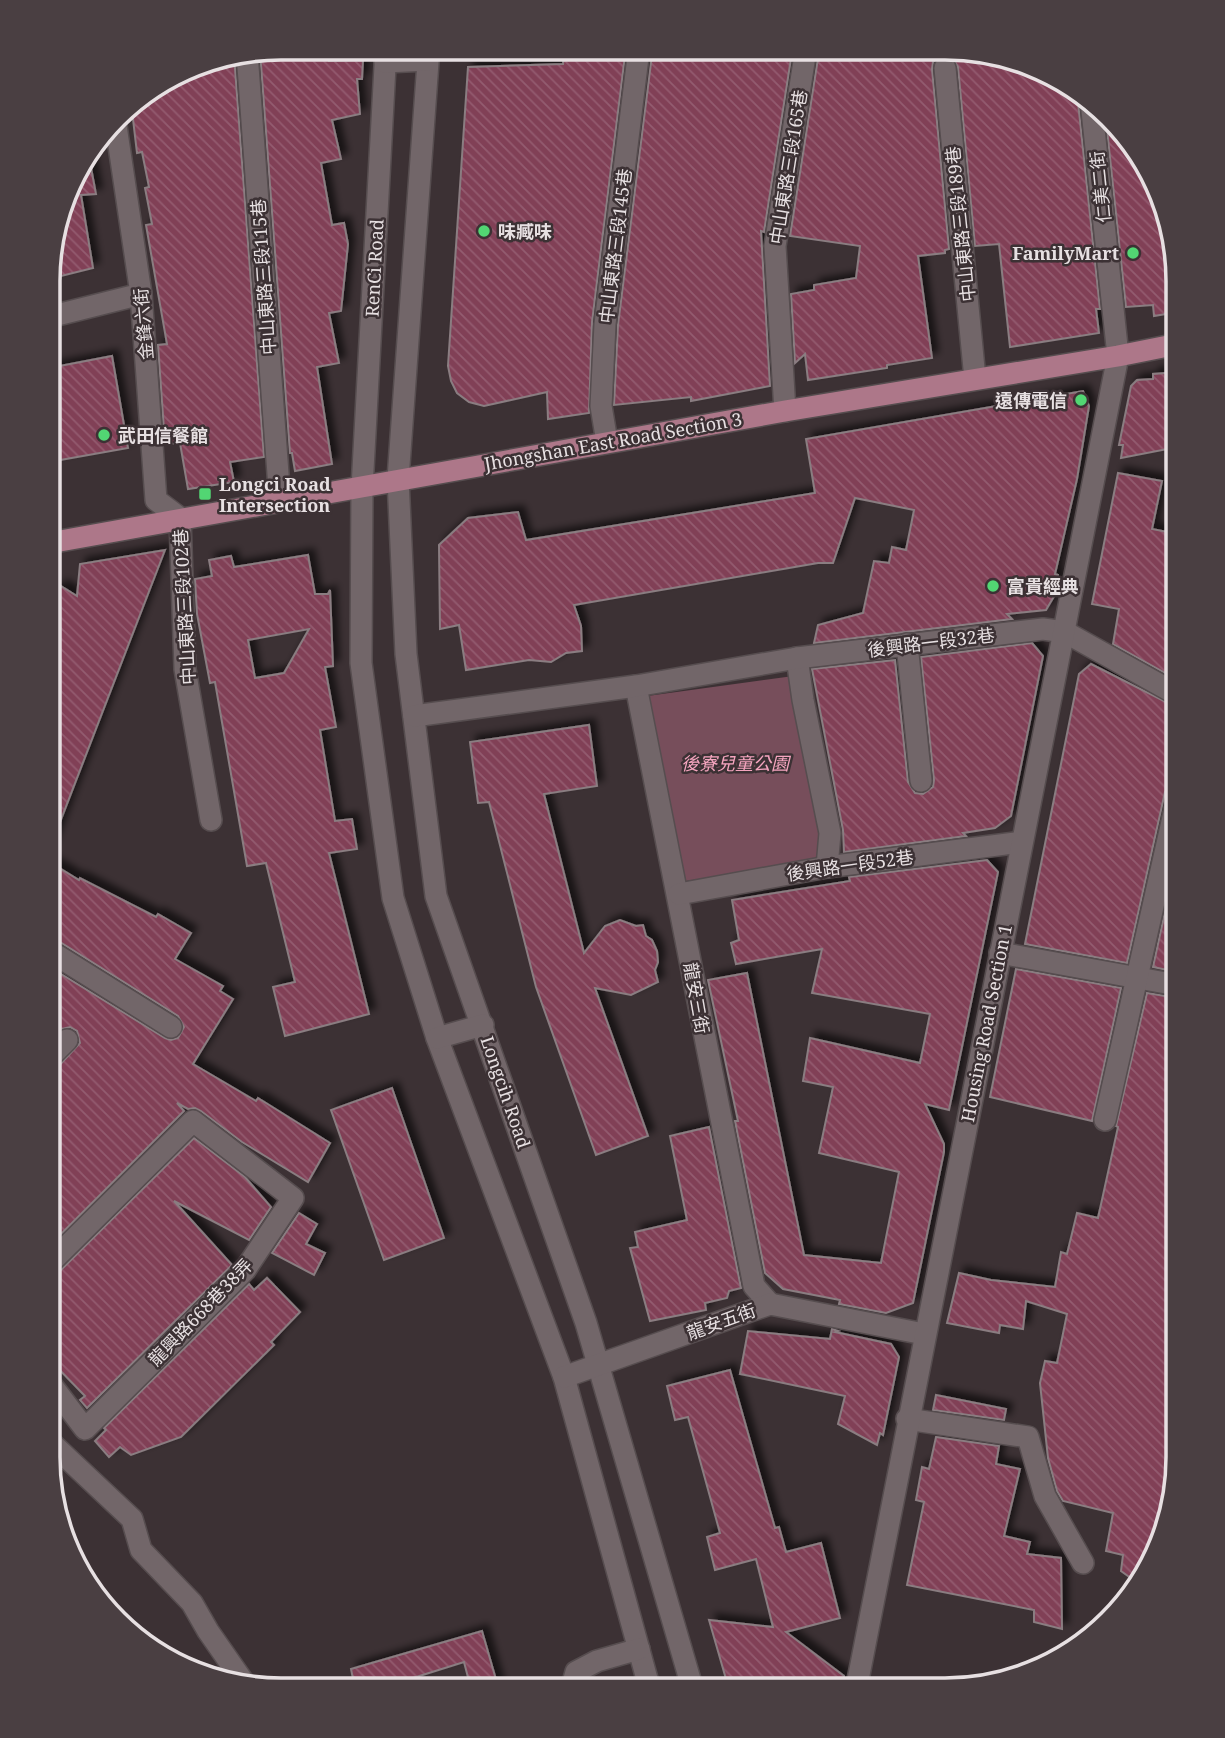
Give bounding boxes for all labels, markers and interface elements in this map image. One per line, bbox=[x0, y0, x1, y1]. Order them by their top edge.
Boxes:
street label: 中山東路三段165巷 bbox=[764, 88, 812, 246]
street label: 中山東路三段189巷 bbox=[940, 145, 980, 303]
street label: 仁美二街 bbox=[1084, 150, 1116, 224]
street label: 中山東路三段145巷 bbox=[594, 167, 636, 325]
street label: 中山東路三段115巷 bbox=[246, 198, 280, 356]
street label: RenCi Road bbox=[359, 218, 389, 318]
place label: 味臧味 bbox=[498, 219, 552, 243]
marker: 味臧味 bbox=[476, 223, 492, 239]
place label: FamilyMart bbox=[1012, 241, 1119, 265]
marker: FamilyMart bbox=[1125, 245, 1141, 261]
street label: 金鋒六街 bbox=[128, 287, 158, 361]
place label: 遠傳電信 bbox=[995, 388, 1067, 412]
marker: 遠傳電信 bbox=[1073, 392, 1089, 408]
street label: Jhongshan East Road Section 3 bbox=[481, 407, 744, 476]
place label: 武田信餐館 bbox=[118, 423, 208, 447]
marker: 武田信餐館 bbox=[96, 427, 112, 443]
place label: Longci Road Intersection bbox=[219, 472, 331, 517]
marker: Longci Road Intersection bbox=[197, 486, 213, 502]
street label: 中山東路三段102巷 bbox=[168, 528, 200, 686]
place label: 富貴經典 bbox=[1007, 574, 1079, 598]
marker: 富貴經典 bbox=[985, 578, 1001, 594]
street label: 後興路一段32巷 bbox=[866, 622, 996, 662]
park label: 後寮兒童公園 bbox=[681, 751, 792, 775]
street label: 後興路一段52巷 bbox=[785, 844, 915, 886]
street label: Housing Road Section 1 bbox=[955, 922, 1017, 1124]
street label: 龍安三街 bbox=[679, 960, 715, 1036]
street label: Longcih Road bbox=[476, 1033, 536, 1151]
street label: 龍興路668巷38弄 bbox=[143, 1253, 257, 1371]
street label: 龍安五街 bbox=[683, 1297, 759, 1345]

